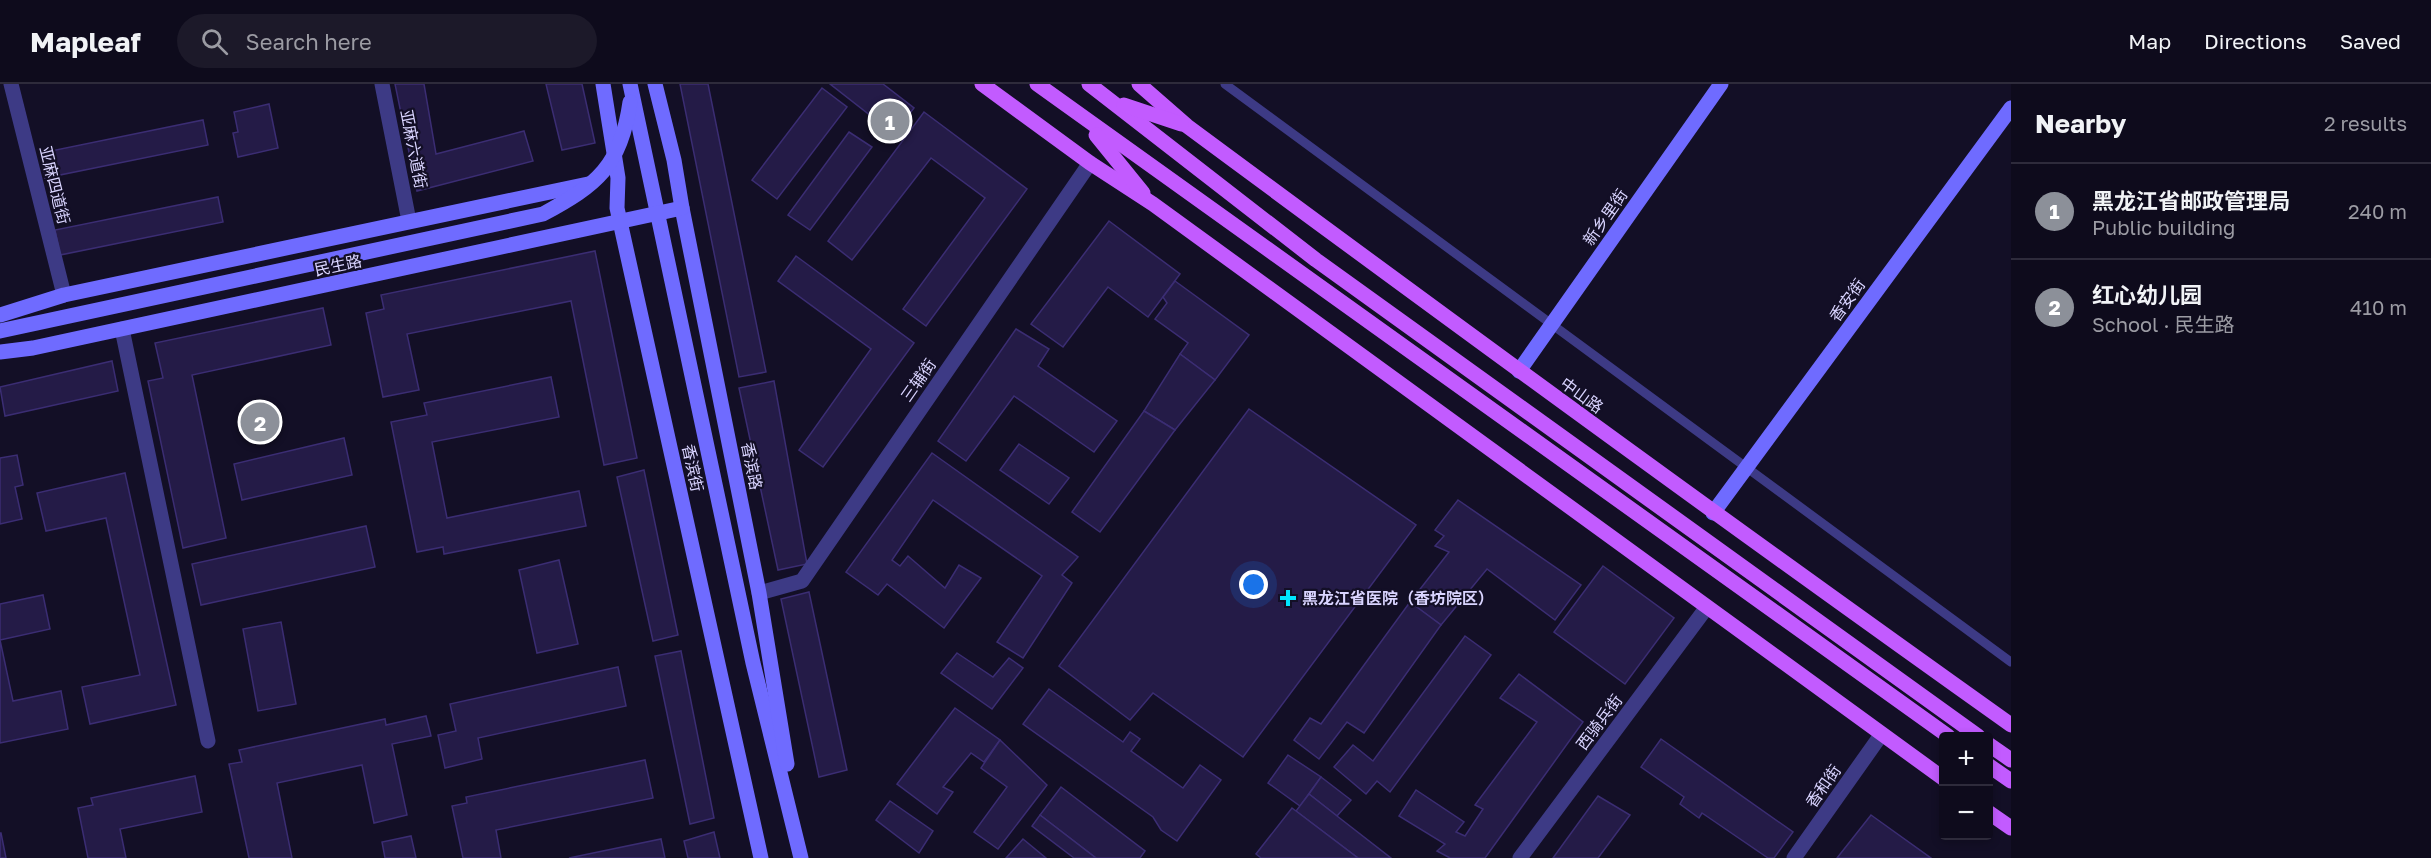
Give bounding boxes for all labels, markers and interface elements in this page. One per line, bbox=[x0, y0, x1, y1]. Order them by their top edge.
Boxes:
search box bbox=[177, 14, 597, 68]
text: Mapleaf bbox=[30, 25, 141, 58]
icon: search bbox=[198, 25, 231, 58]
text: Search here bbox=[246, 28, 372, 55]
text: Map bbox=[2128, 28, 2171, 54]
text: Directions bbox=[2204, 28, 2307, 54]
text: Saved bbox=[2340, 28, 2401, 54]
pin: 1 bbox=[870, 99, 910, 144]
street label: 亚麻六道街 bbox=[397, 108, 431, 190]
text: Nearby bbox=[2035, 108, 2126, 139]
text: 2 results bbox=[2324, 111, 2407, 135]
street label: 亚麻四道街 bbox=[36, 144, 74, 226]
street label: 新乡里街 bbox=[1578, 185, 1632, 249]
text: 黑龙江省邮政管理局 bbox=[2092, 187, 2290, 214]
text: 1 bbox=[2049, 199, 2060, 223]
text: 240 m bbox=[2348, 199, 2407, 223]
text: Public building bbox=[2092, 215, 2235, 239]
street label: 民生路 bbox=[312, 250, 364, 280]
street label: 香安街 bbox=[1825, 275, 1869, 325]
text: 红心幼儿园 bbox=[2092, 281, 2202, 308]
text: 2 bbox=[2048, 295, 2061, 319]
text: 410 m bbox=[2350, 295, 2407, 319]
text: School · 民生路 bbox=[2092, 312, 2234, 336]
street label: 三辅街 bbox=[896, 355, 940, 405]
street label: 中山路 bbox=[1557, 373, 1607, 417]
pin: 2 bbox=[240, 400, 280, 444]
street label: 香滨路 bbox=[738, 441, 766, 491]
street label: 香滨街 bbox=[678, 442, 708, 494]
your location bbox=[1239, 570, 1268, 599]
place label: 黑龙江省医院（香坊院区） bbox=[1302, 588, 1494, 608]
marker: 黑龙江省医院（香坊院区） bbox=[1279, 589, 1297, 607]
street label: 西骑兵街 bbox=[1572, 690, 1626, 754]
map controls bbox=[1939, 732, 1993, 840]
button: + bbox=[1939, 732, 1993, 786]
street label: 香和街 bbox=[1801, 761, 1845, 811]
button: − bbox=[1939, 786, 1993, 840]

